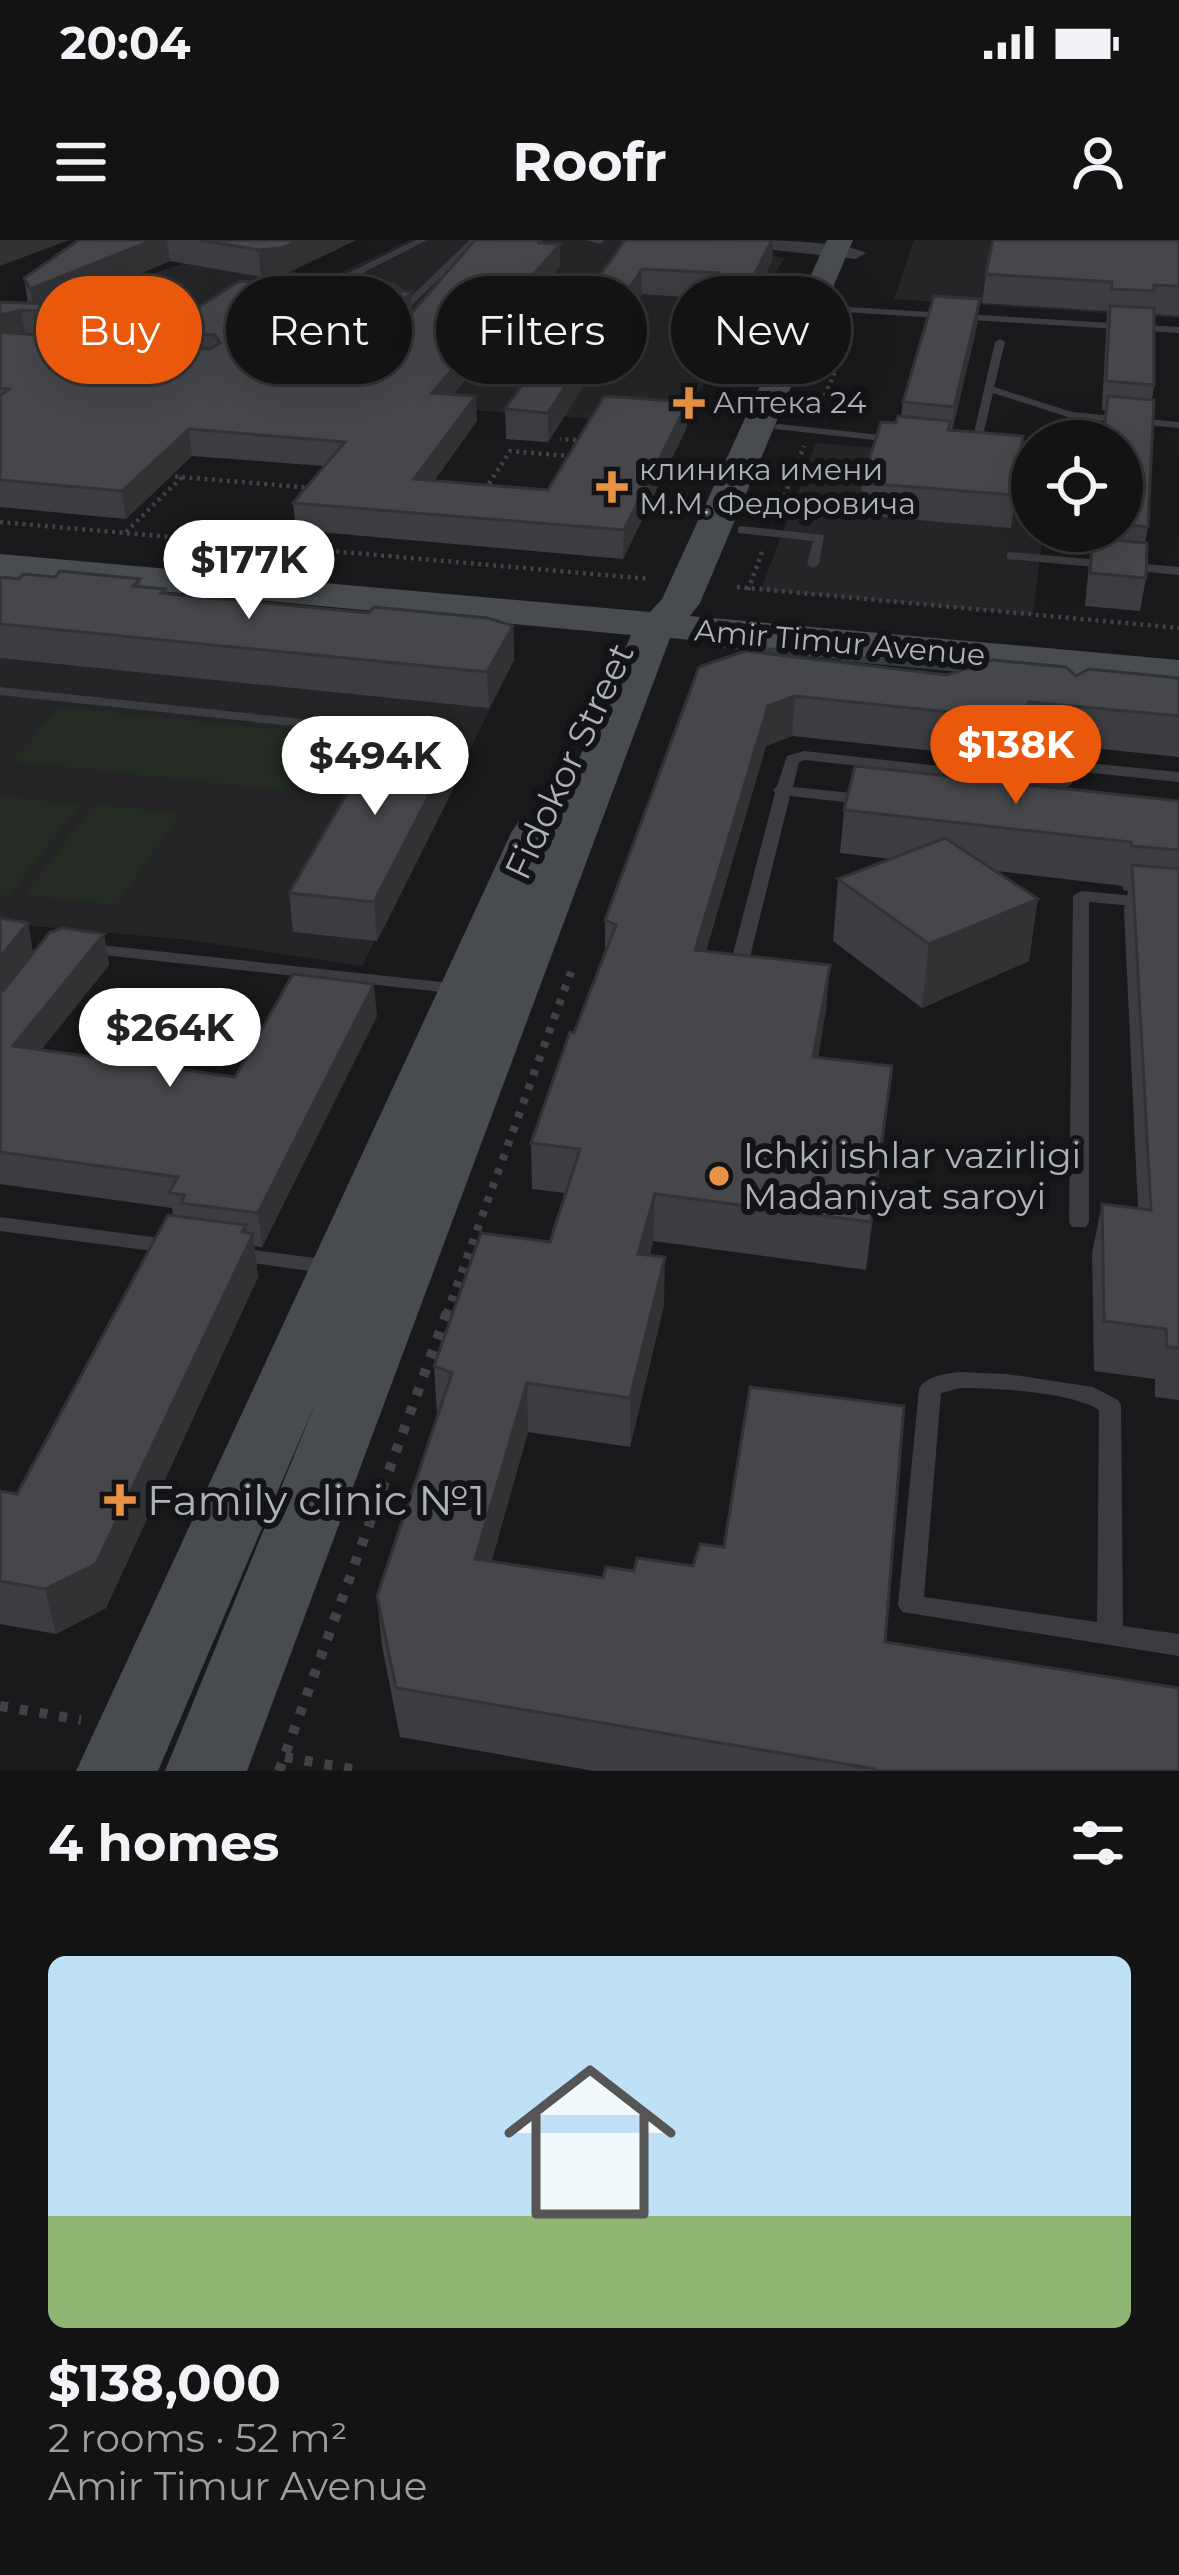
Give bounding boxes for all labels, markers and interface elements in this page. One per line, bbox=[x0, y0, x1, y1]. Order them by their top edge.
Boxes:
text: 20:04 bbox=[60, 15, 190, 70]
icon: menu bbox=[48, 129, 114, 195]
text: Roofr bbox=[512, 129, 667, 195]
icon: person bbox=[1065, 129, 1131, 195]
chip: Buy bbox=[36, 276, 202, 384]
chip: Rent bbox=[226, 276, 412, 384]
chip: Filters bbox=[436, 276, 647, 384]
chip: New bbox=[671, 276, 851, 384]
place label: Аптека 24 bbox=[713, 384, 866, 421]
marker: Аптека 24 bbox=[676, 390, 702, 416]
map controls bbox=[1011, 420, 1143, 552]
button: locate bbox=[1011, 420, 1143, 552]
place label: клиника имени М.М. Федоровича bbox=[639, 451, 916, 522]
marker: клиника имени М.М. Федоровича bbox=[596, 471, 628, 503]
pin: $177K bbox=[165, 520, 333, 622]
text: $177K bbox=[190, 535, 308, 583]
street label: Amir Timur Avenue bbox=[693, 611, 987, 674]
street label: Fidokor Street bbox=[495, 636, 643, 886]
pin: $138K bbox=[932, 705, 1100, 807]
pin: $494K bbox=[291, 716, 459, 818]
text: $138K bbox=[957, 720, 1075, 768]
text: $494K bbox=[309, 731, 441, 779]
pin: $264K bbox=[86, 988, 254, 1090]
text: $264K bbox=[106, 1003, 234, 1051]
place label: Ichki ishlar vazirligi Madaniyat saroyi bbox=[743, 1133, 1081, 1218]
marker: Ichki ishlar vazirligi Madaniyat saroyi bbox=[706, 1163, 732, 1189]
place label: Family clinic №1 bbox=[147, 1474, 485, 1526]
marker: Family clinic №1 bbox=[104, 1484, 136, 1516]
icon: filters bbox=[1065, 1810, 1131, 1876]
text: 4 homes bbox=[48, 1812, 279, 1874]
icon: home bbox=[482, 2034, 698, 2250]
text: $138,000 bbox=[48, 2352, 281, 2414]
text: 2 rooms · 52 m² bbox=[48, 2414, 348, 2462]
text: Amir Timur Avenue bbox=[48, 2462, 427, 2510]

